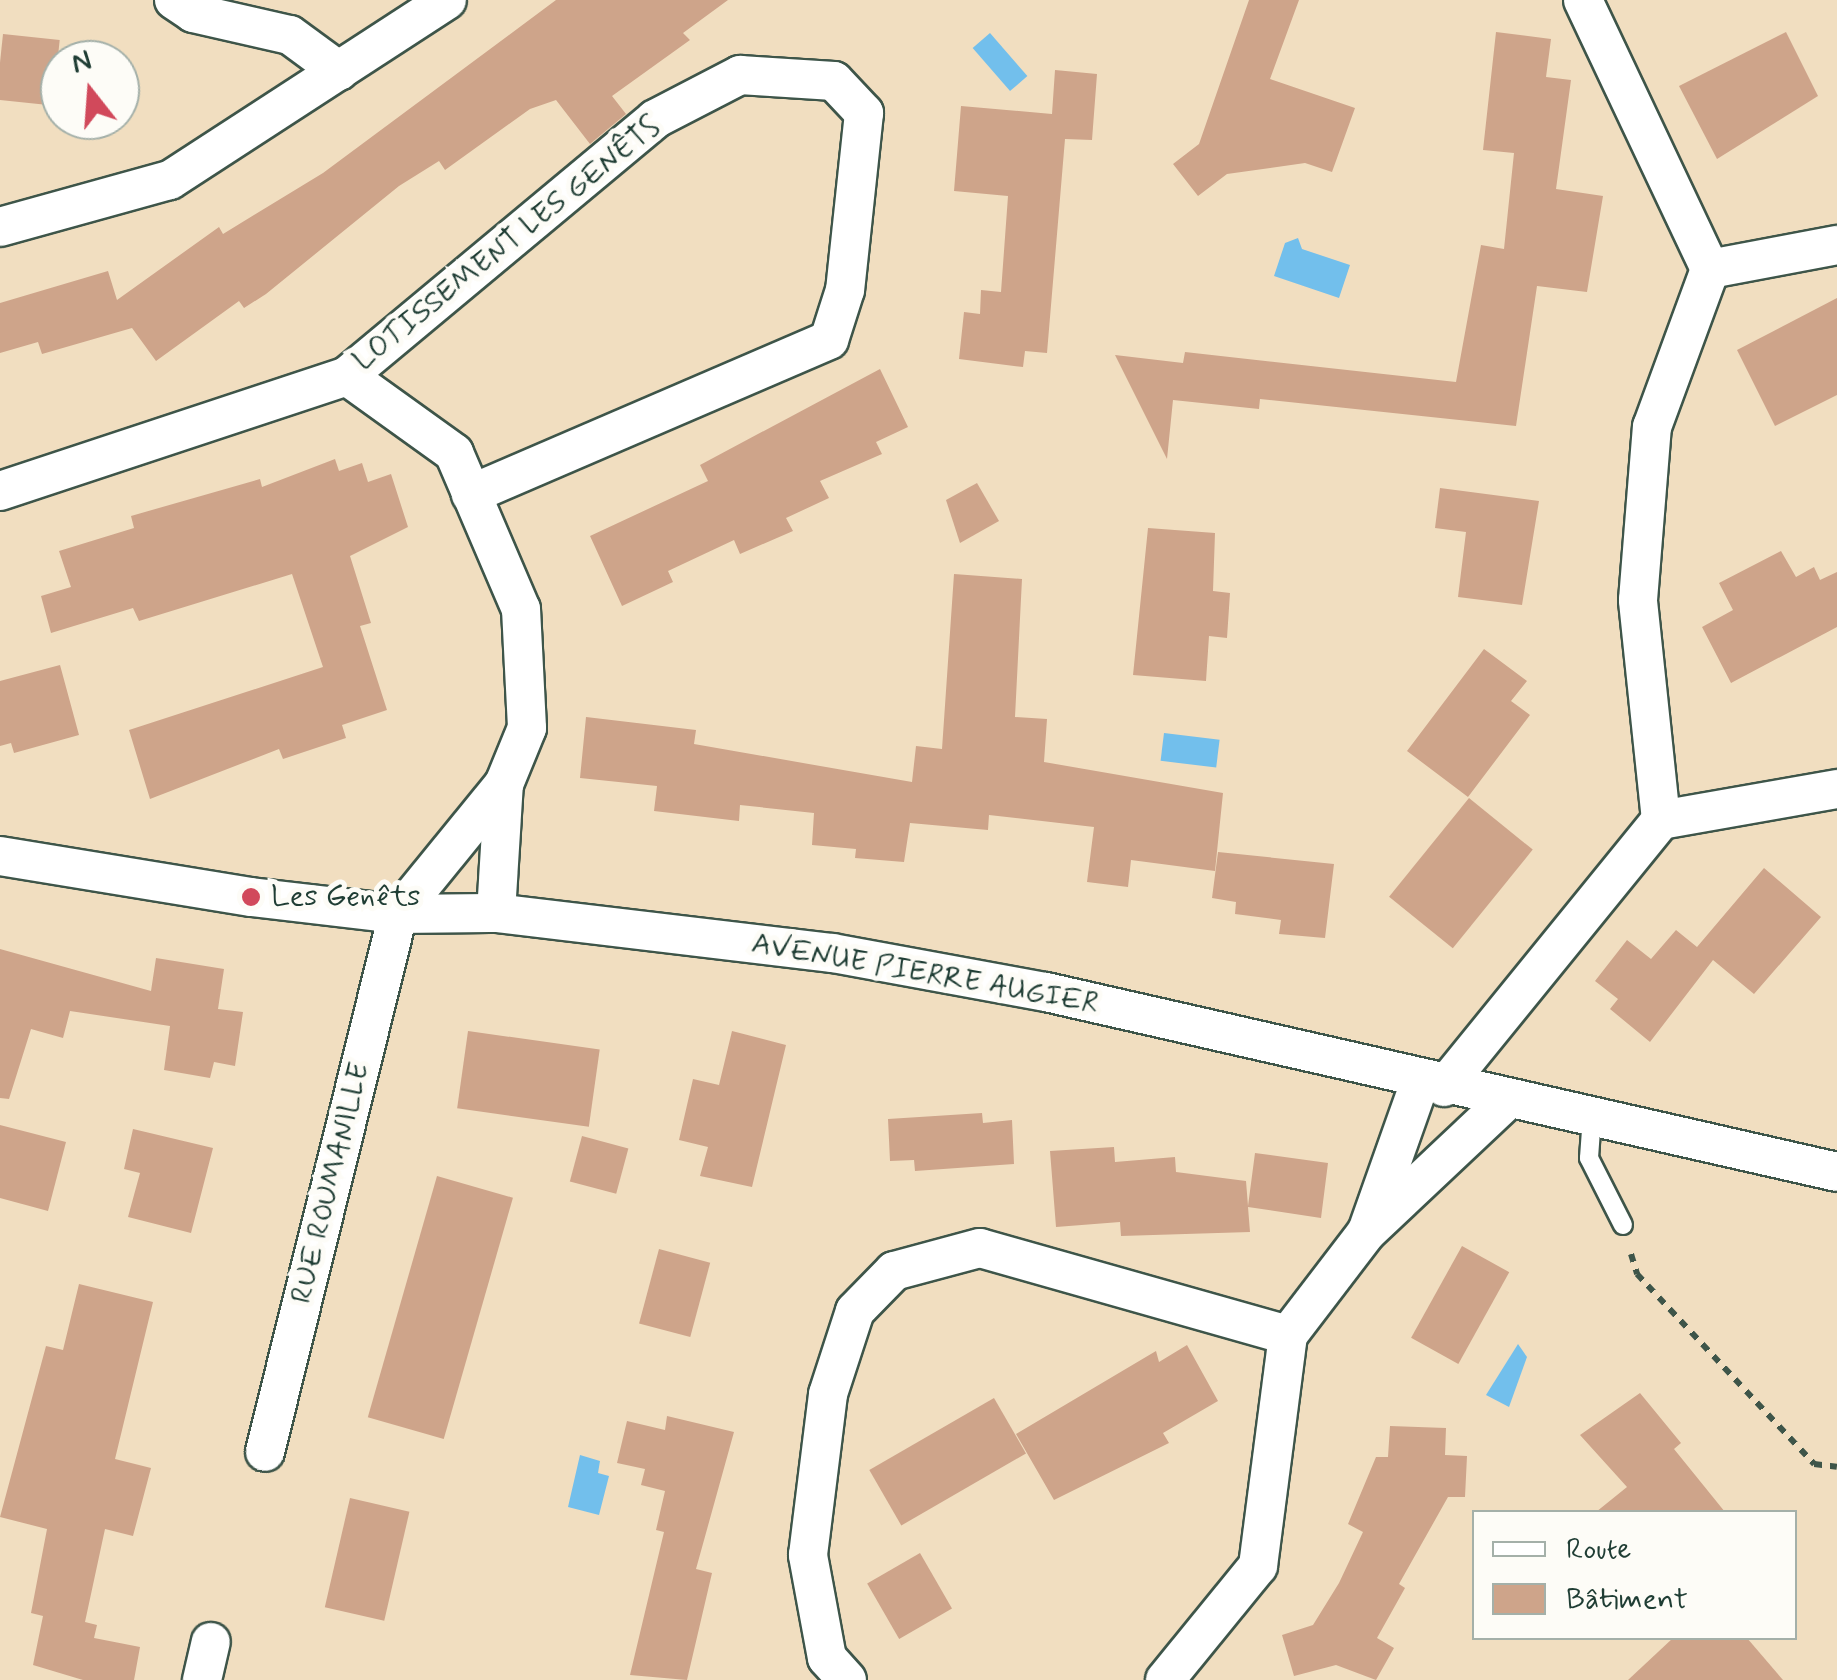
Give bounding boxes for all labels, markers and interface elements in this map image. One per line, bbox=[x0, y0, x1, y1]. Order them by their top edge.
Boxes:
north arrow bbox=[40, 40, 140, 140]
text: N bbox=[67, 42, 96, 83]
street label: LOTISSEMENT LES GENÊTS bbox=[347, 110, 667, 378]
place label: Les Genêts bbox=[271, 879, 423, 915]
marker: Les Genêts bbox=[240, 886, 262, 908]
street label: AVENUE PIERRE AUGIER bbox=[752, 926, 1098, 1022]
street label: RUE ROUMANILLE bbox=[282, 1053, 380, 1313]
legend bbox=[1472, 1510, 1797, 1640]
text: Route bbox=[1566, 1530, 1631, 1569]
text: Bâtiment bbox=[1566, 1580, 1688, 1619]

